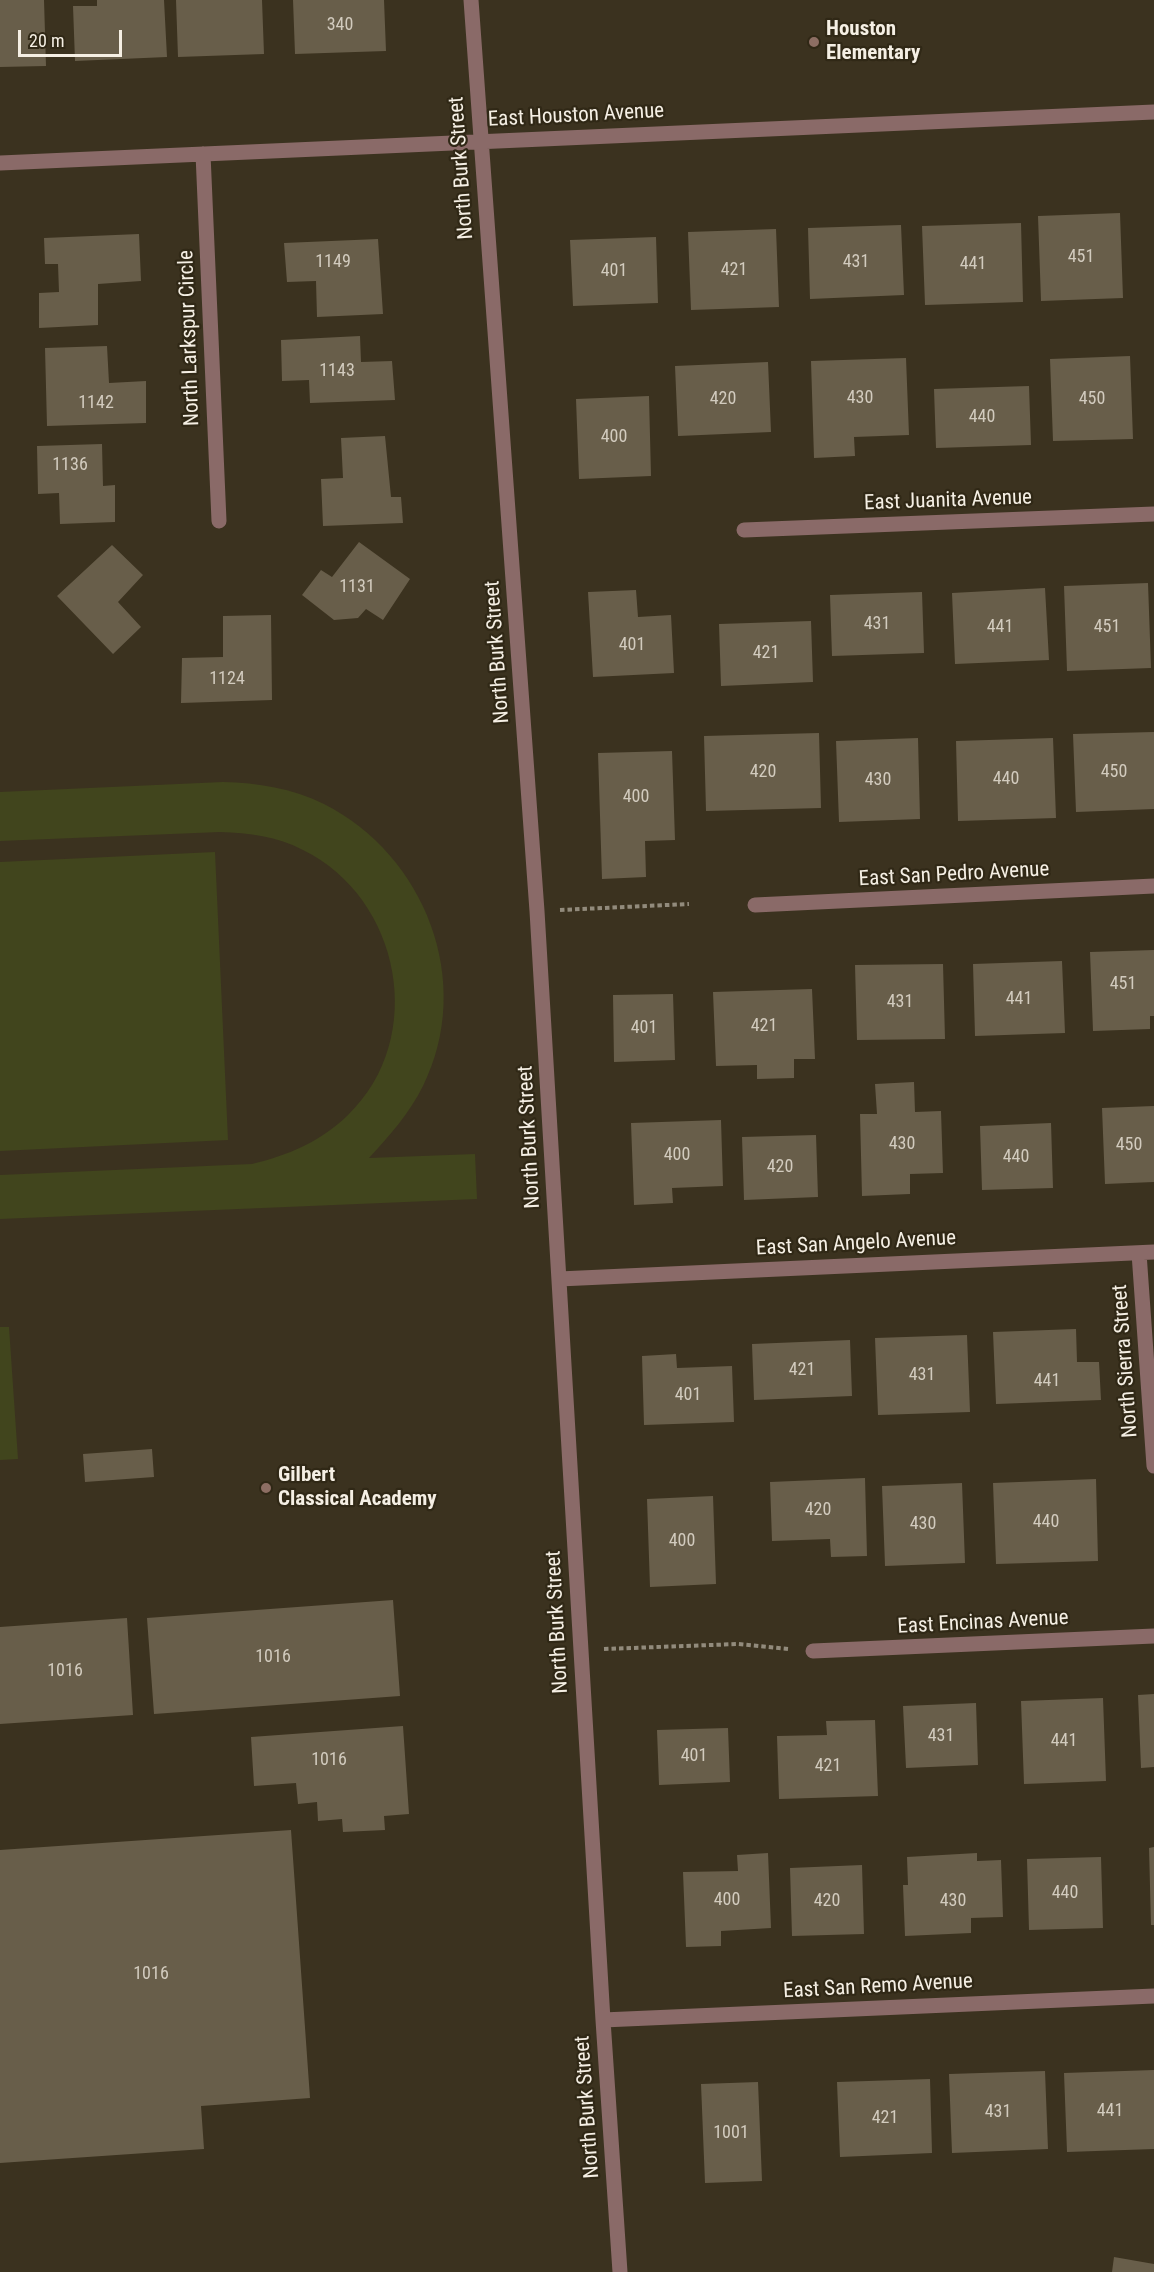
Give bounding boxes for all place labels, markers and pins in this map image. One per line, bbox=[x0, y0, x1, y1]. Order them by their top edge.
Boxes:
place label: Houston Elementary bbox=[826, 17, 920, 67]
marker: Houston Elementary bbox=[807, 35, 821, 49]
place label: Gilbert Classical Academy bbox=[278, 1463, 437, 1513]
marker: Gilbert Classical Academy bbox=[259, 1481, 273, 1495]

